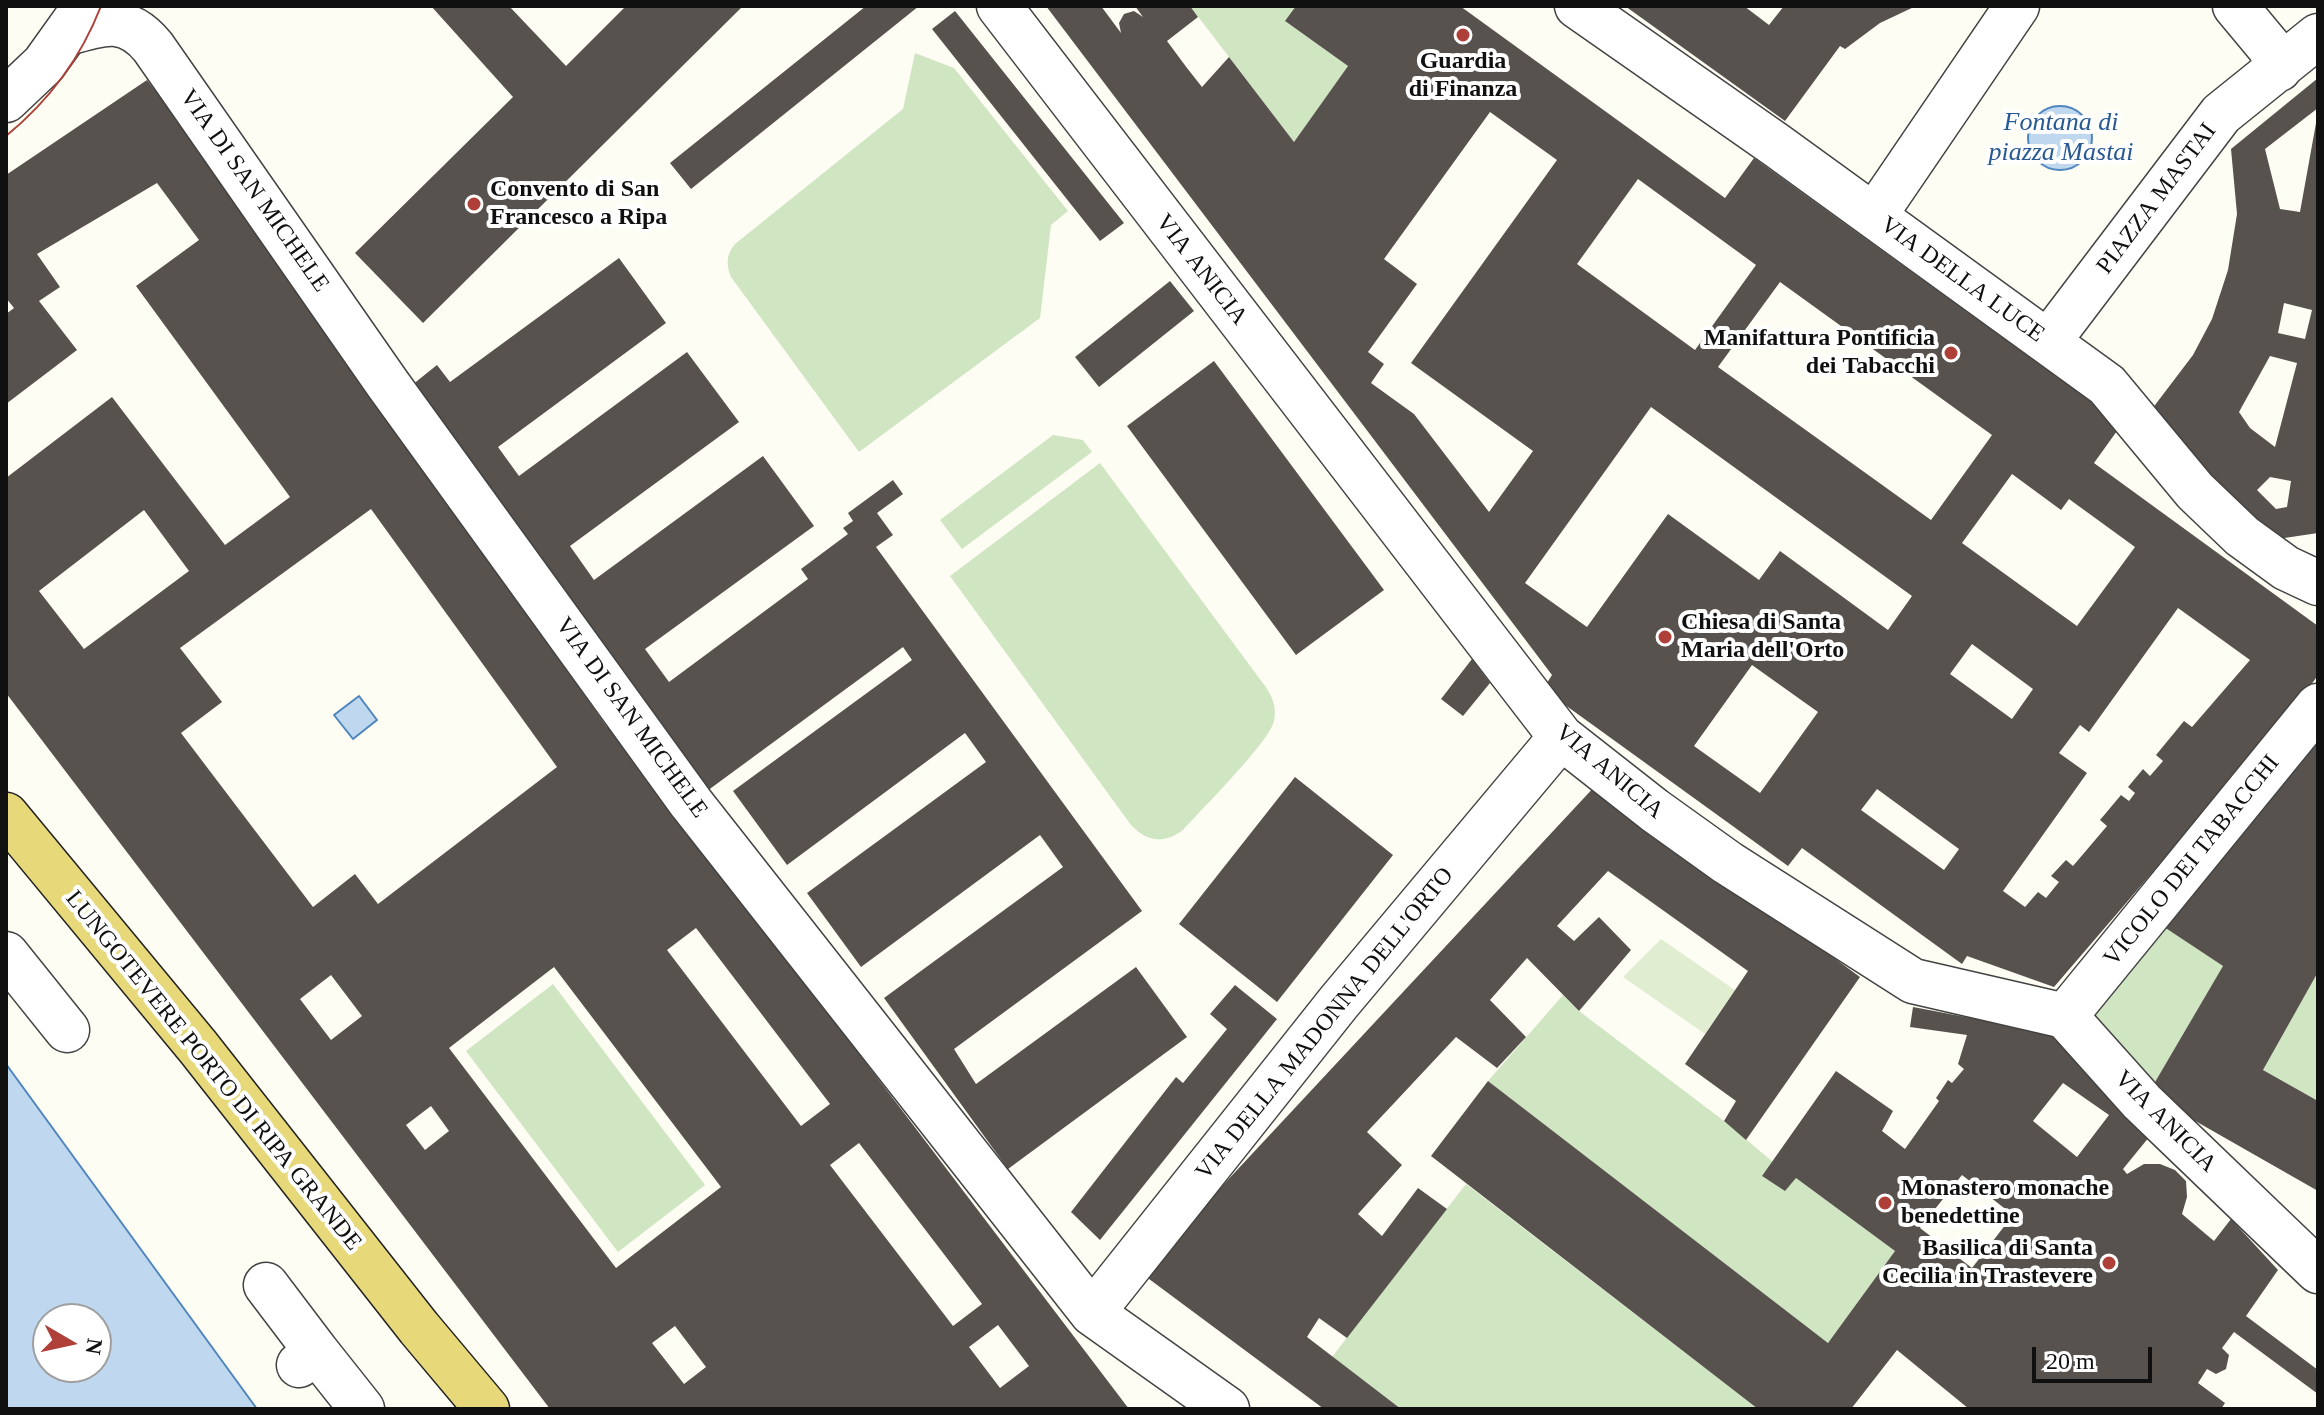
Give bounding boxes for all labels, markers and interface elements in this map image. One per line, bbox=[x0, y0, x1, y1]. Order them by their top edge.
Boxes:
marker: Guardia di Finanza bbox=[1454, 26, 1472, 44]
place label: Guardia di Finanza bbox=[1409, 48, 1517, 104]
street label: VIA DI SAN MICHELE bbox=[173, 84, 335, 298]
water label: Fontana di piazza Mastai bbox=[1988, 107, 2134, 168]
street label: PIAZZA MASTAI bbox=[2091, 118, 2223, 280]
place label: Convento di San Francesco a Ripa bbox=[490, 176, 667, 232]
marker: Convento di San Francesco a Ripa bbox=[465, 195, 483, 213]
street label: VIA ANICIA bbox=[1149, 209, 1253, 331]
street label: VIA DELLA LUCE bbox=[1874, 211, 2050, 349]
place label: Manifattura Pontificia dei Tabacchi bbox=[1704, 325, 1935, 381]
marker: Manifattura Pontificia dei Tabacchi bbox=[1942, 344, 1960, 362]
place label: Chiesa di Santa Maria dell'Orto bbox=[1681, 609, 1844, 665]
street label: VIA DI SAN MICHELE bbox=[549, 612, 713, 824]
marker: Chiesa di Santa Maria dell'Orto bbox=[1656, 628, 1674, 646]
street label: VIA ANICIA bbox=[1549, 718, 1669, 826]
street label: VICOLO DEI TABACCHI bbox=[2098, 750, 2286, 972]
street label: VIA DELLA MADONNA DELL'ORTO bbox=[1190, 862, 1460, 1186]
street label: LUNGOTEVERE PORTO DI RIPA GRANDE bbox=[59, 885, 367, 1257]
street label: VIA ANICIA bbox=[2108, 1065, 2222, 1179]
place label: Monastero monache benedettine bbox=[1901, 1175, 2109, 1231]
marker: Monastero monache benedettine bbox=[1876, 1194, 1894, 1212]
place label: Basilica di Santa Cecilia in Trastevere bbox=[1882, 1235, 2093, 1291]
marker: Basilica di Santa Cecilia in Trastevere bbox=[2100, 1254, 2118, 1272]
north arrow bbox=[32, 1303, 112, 1383]
scale bar bbox=[2036, 1331, 2156, 1381]
text: N bbox=[81, 1337, 108, 1356]
text: 20 m bbox=[2046, 1348, 2095, 1374]

